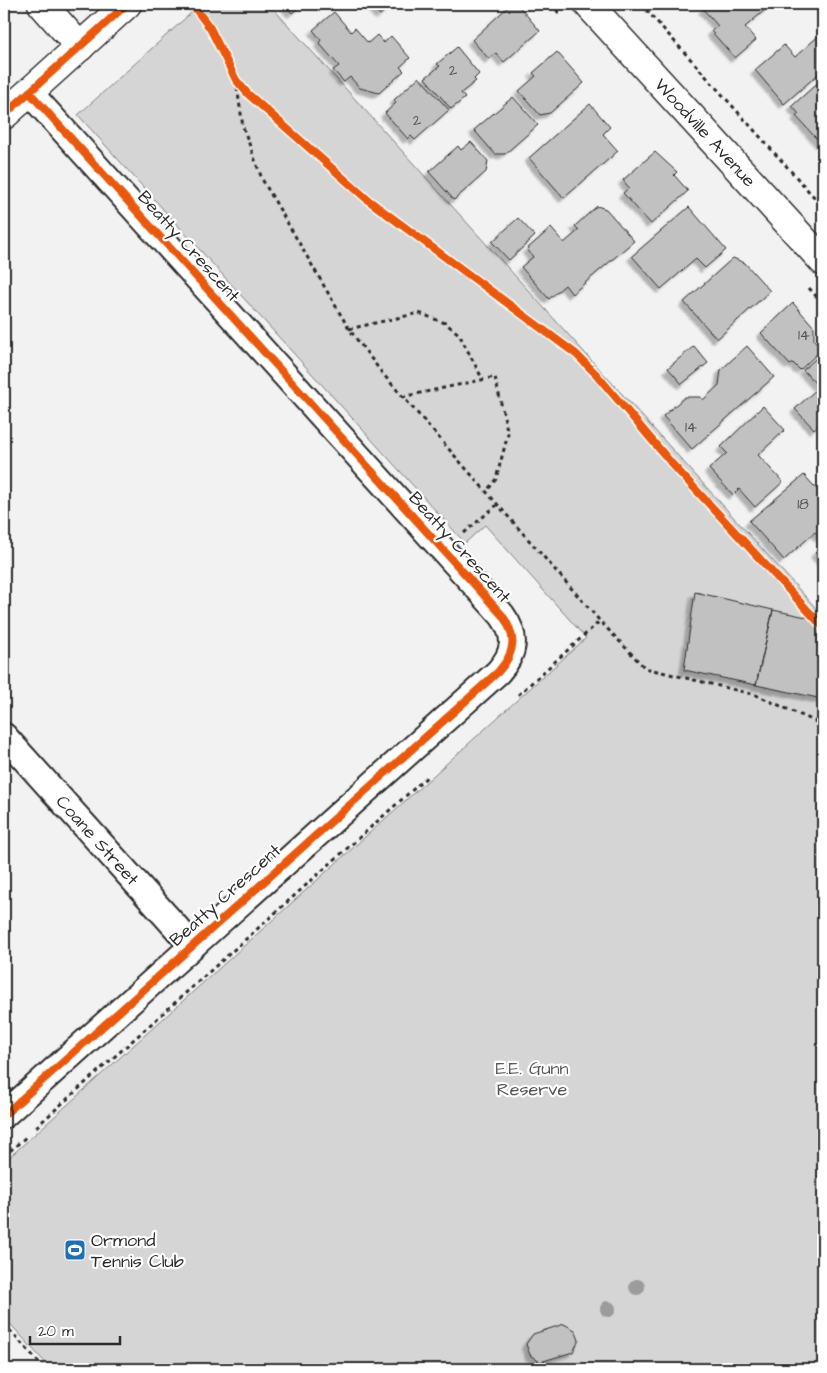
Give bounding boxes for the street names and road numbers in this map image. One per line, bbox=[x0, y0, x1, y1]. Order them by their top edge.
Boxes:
street label: Woodville Avenue bbox=[649, 73, 762, 193]
street label: Beatty Crescent bbox=[131, 185, 246, 309]
street label: Beatty Crescent bbox=[402, 486, 517, 610]
street label: Coane Street bbox=[50, 790, 145, 892]
street label: Beatty Crescent bbox=[164, 838, 288, 953]

